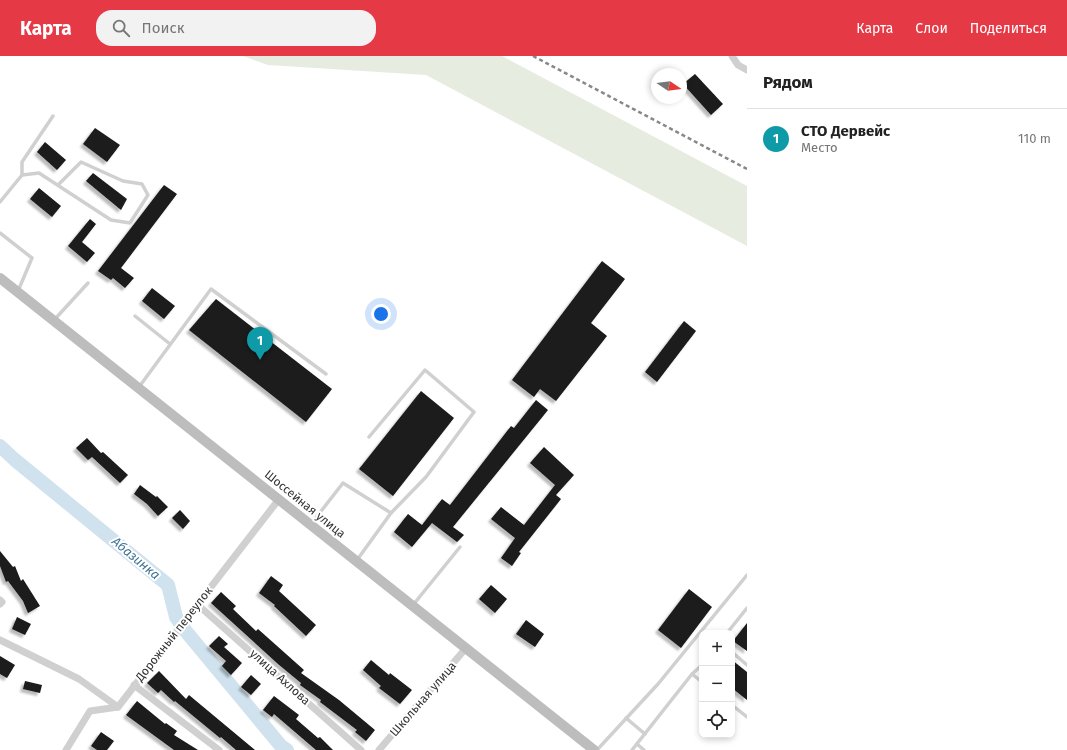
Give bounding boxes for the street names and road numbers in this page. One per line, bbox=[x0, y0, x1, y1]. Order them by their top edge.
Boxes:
street label: Шоссейная улица bbox=[262, 467, 348, 541]
street label: Дорожный переулок bbox=[132, 583, 216, 685]
street label: улица Ахлова bbox=[247, 646, 313, 708]
street label: Школьная улица bbox=[387, 659, 459, 739]

